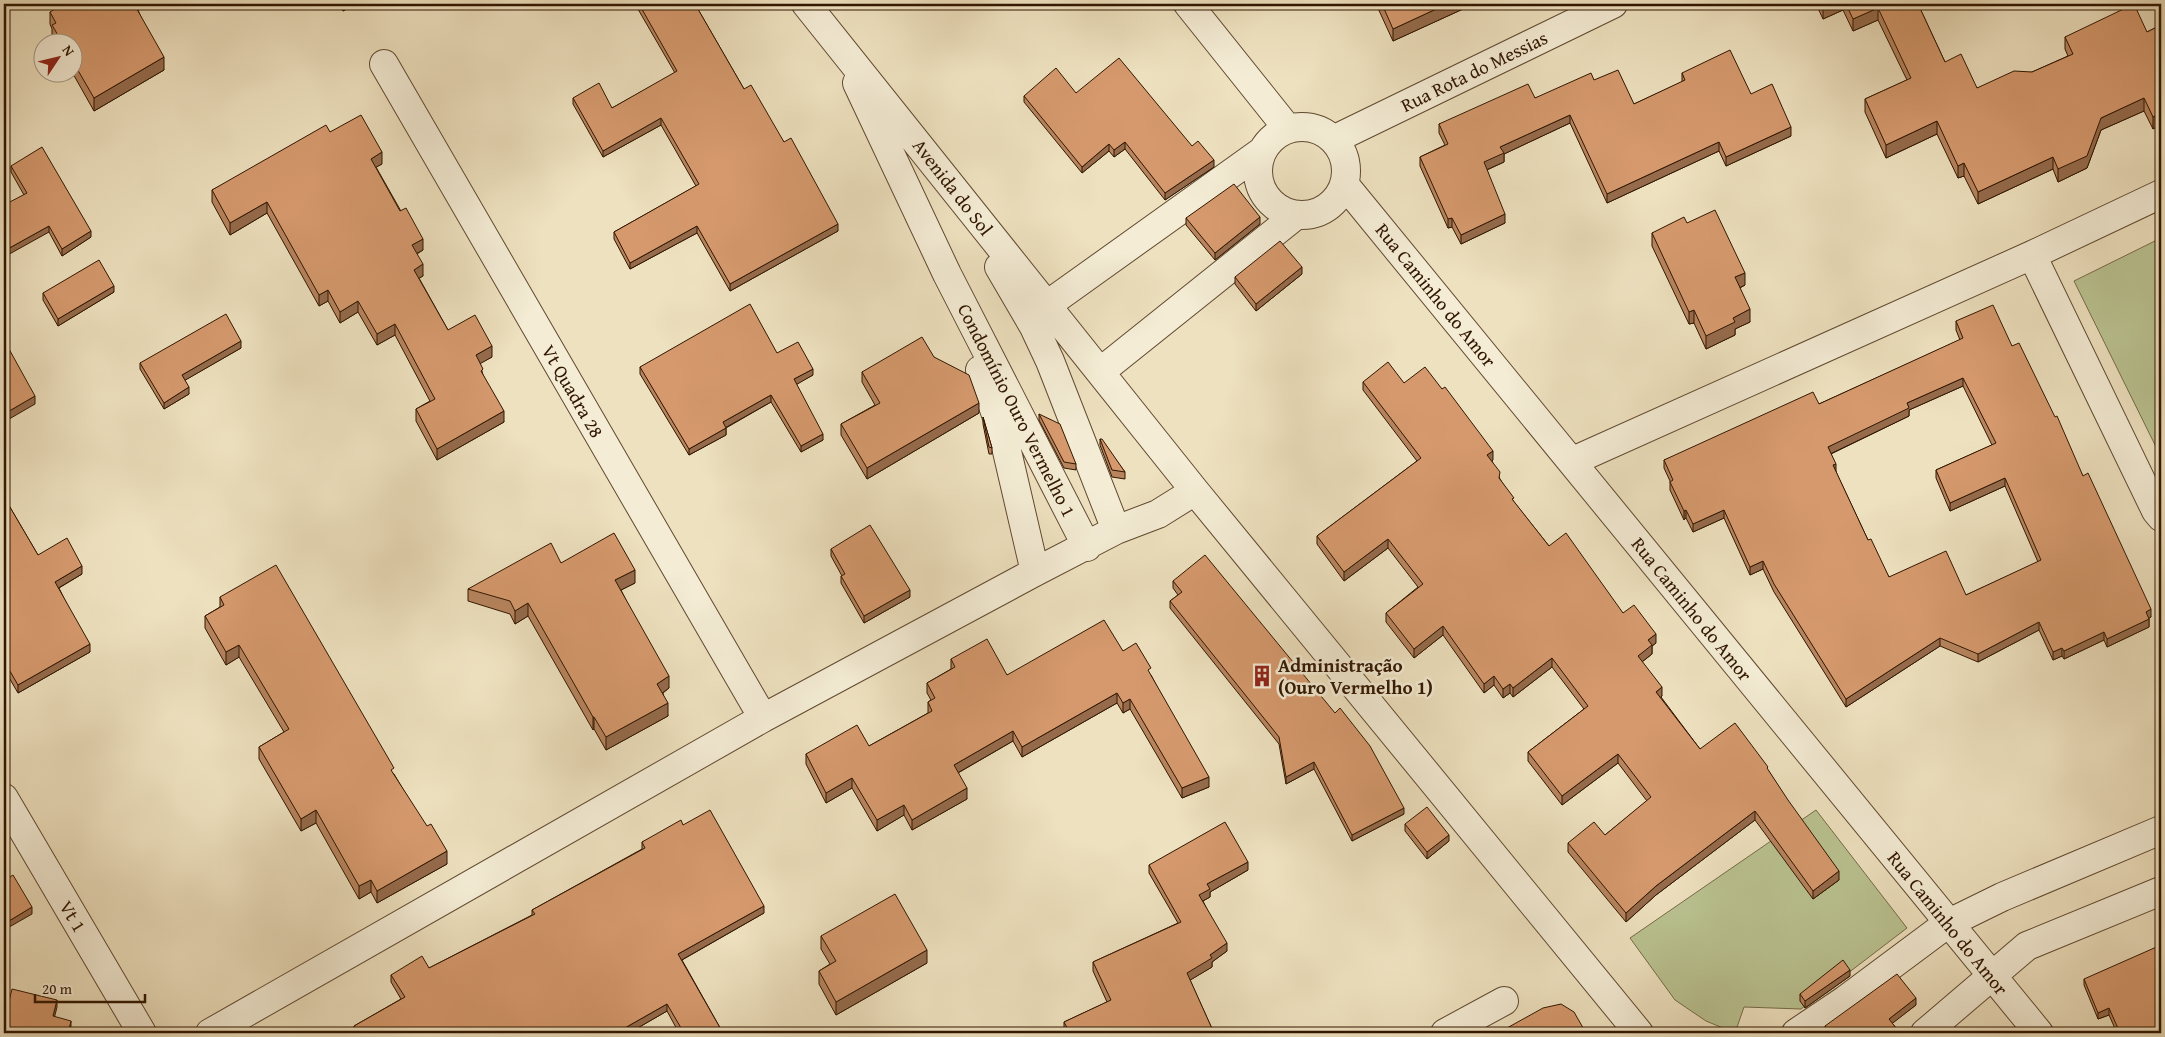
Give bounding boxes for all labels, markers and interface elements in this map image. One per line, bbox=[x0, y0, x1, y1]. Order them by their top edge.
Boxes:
street label: Rua Rota do Messias bbox=[1396, 23, 1552, 119]
north arrow bbox=[32, 32, 82, 82]
text: N bbox=[58, 41, 80, 61]
street label: Avenida do Sol bbox=[906, 133, 1000, 241]
street label: Rua Caminho do Amor bbox=[1369, 217, 1503, 373]
street label: Condomínio Ouro Vermelho 1 bbox=[951, 298, 1083, 522]
street label: Vt Quadra 28 bbox=[535, 339, 611, 443]
street label: Rua Caminho do Amor bbox=[1625, 531, 1759, 687]
place label: Administração (Ouro Vermelho 1) bbox=[1278, 651, 1433, 701]
building icon: Administração (Ouro Vermelho 1) bbox=[1249, 663, 1275, 689]
street label: Rua Caminho do Amor bbox=[1881, 845, 2015, 1001]
street label: Vt 1 bbox=[53, 895, 93, 937]
scale bar bbox=[35, 972, 145, 1004]
text: 20 m bbox=[42, 978, 73, 999]

